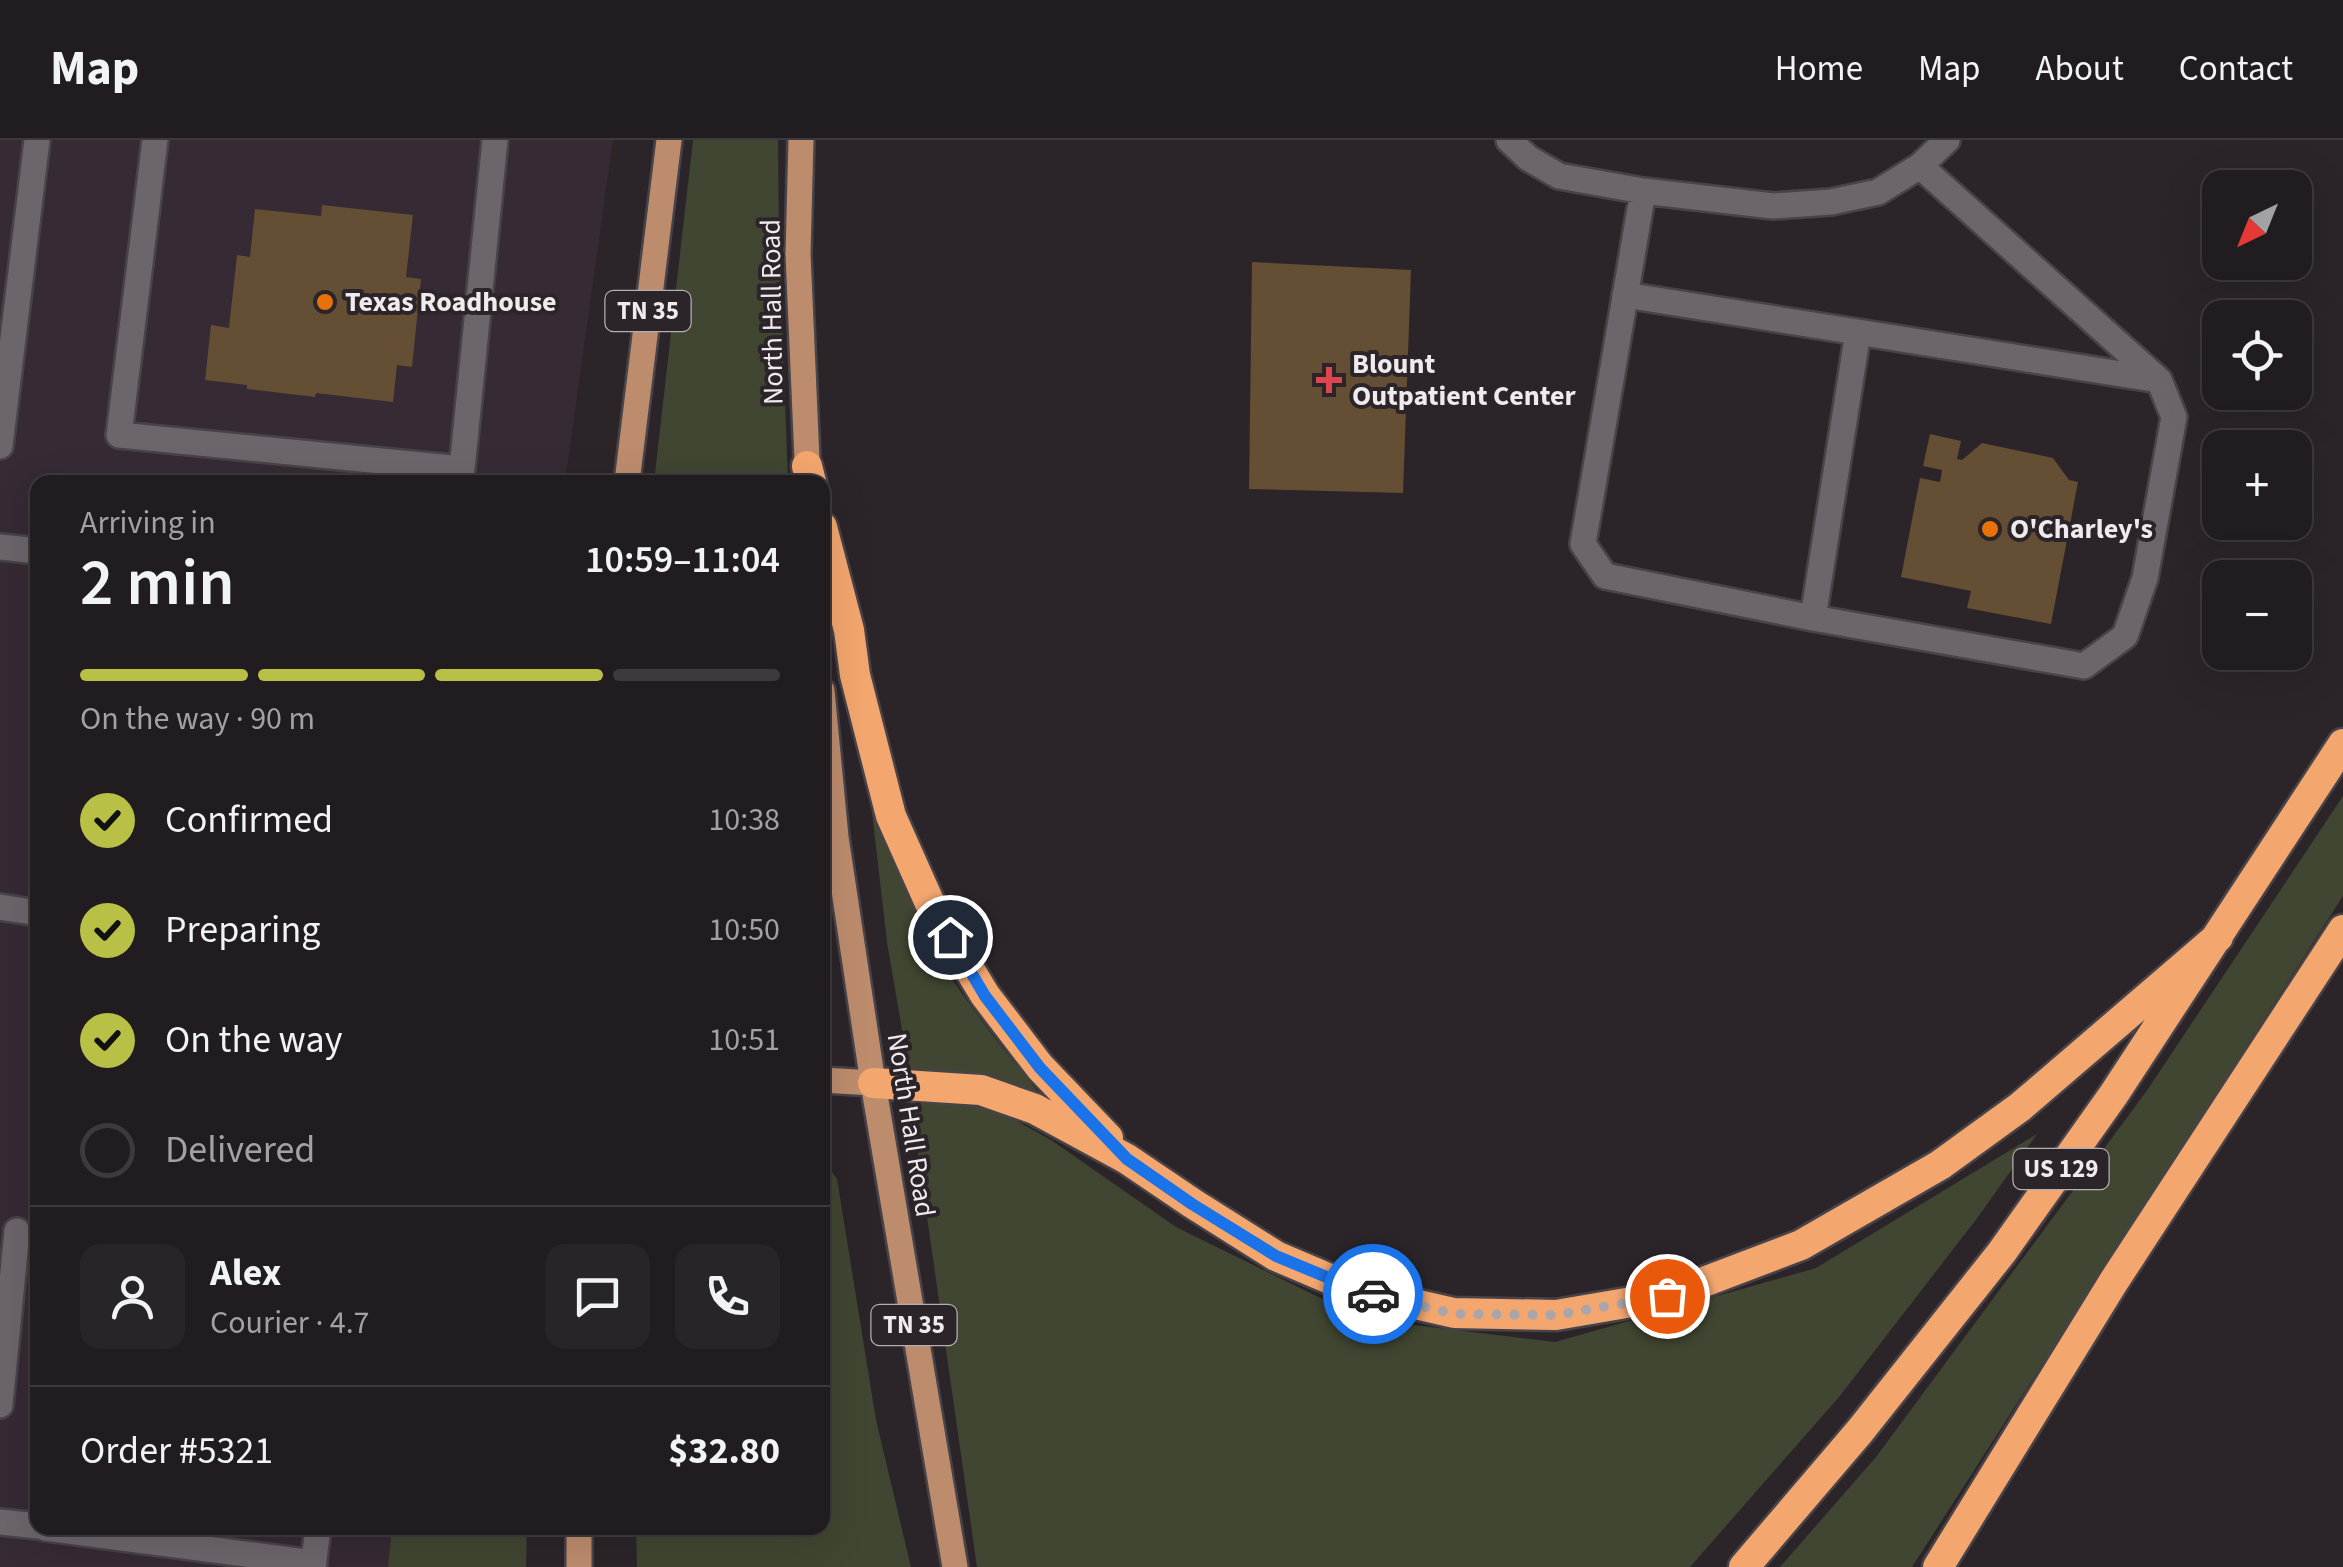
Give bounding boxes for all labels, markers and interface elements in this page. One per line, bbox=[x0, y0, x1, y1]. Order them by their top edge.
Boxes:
text: Map bbox=[50, 35, 139, 103]
text: Home bbox=[1775, 44, 1863, 94]
text: Map bbox=[1918, 44, 1981, 94]
text: About bbox=[2036, 44, 2124, 94]
text: Contact bbox=[2179, 44, 2293, 94]
north arrow bbox=[2202, 170, 2312, 280]
map controls bbox=[2202, 170, 2312, 670]
street label: North Hall Road bbox=[750, 219, 794, 405]
place label: Texas Roadhouse bbox=[345, 282, 557, 322]
marker: Texas Roadhouse bbox=[314, 291, 336, 313]
road number: TN 35 bbox=[606, 291, 690, 331]
button: locate bbox=[2202, 300, 2312, 410]
place label: Blount Outpatient Center bbox=[1352, 344, 1577, 416]
marker: Blount Outpatient Center bbox=[1316, 367, 1342, 393]
button: + bbox=[2202, 430, 2312, 540]
text: Arriving in bbox=[80, 500, 216, 546]
place label: O'Charley's bbox=[2010, 509, 2153, 549]
marker: O'Charley's bbox=[1979, 518, 2001, 540]
text: 10:59–11:04 bbox=[585, 533, 780, 587]
text: 2 min bbox=[80, 537, 235, 630]
button: − bbox=[2202, 560, 2312, 670]
text: On the way · 90 m bbox=[80, 696, 315, 742]
icon: check bbox=[80, 793, 135, 848]
text: Confirmed bbox=[165, 793, 333, 847]
text: 10:38 bbox=[708, 797, 780, 843]
pin bbox=[908, 895, 993, 980]
icon: check bbox=[80, 903, 135, 958]
text: Preparing bbox=[165, 903, 320, 957]
text: 10:50 bbox=[708, 907, 780, 953]
icon: home bbox=[923, 910, 978, 965]
icon: check bbox=[80, 1013, 135, 1068]
text: On the way bbox=[165, 1013, 342, 1067]
text: 10:51 bbox=[708, 1017, 780, 1063]
street label: North Hall Road bbox=[877, 1030, 945, 1220]
text: Delivered bbox=[165, 1123, 315, 1177]
road number: US 129 bbox=[2014, 1149, 2108, 1189]
button: person bbox=[80, 1244, 185, 1349]
button: chat bbox=[545, 1244, 650, 1349]
button: phone bbox=[675, 1244, 780, 1349]
courier bbox=[1323, 1244, 1423, 1344]
text: Alex bbox=[210, 1246, 281, 1300]
pin bbox=[1625, 1254, 1710, 1339]
icon: car bbox=[1346, 1267, 1401, 1322]
icon: bag bbox=[1640, 1269, 1695, 1324]
text: Courier · 4.7 bbox=[210, 1300, 370, 1346]
road number: TN 35 bbox=[872, 1305, 956, 1345]
text: Order #5321 bbox=[80, 1424, 273, 1478]
text: $32.80 bbox=[668, 1424, 780, 1478]

